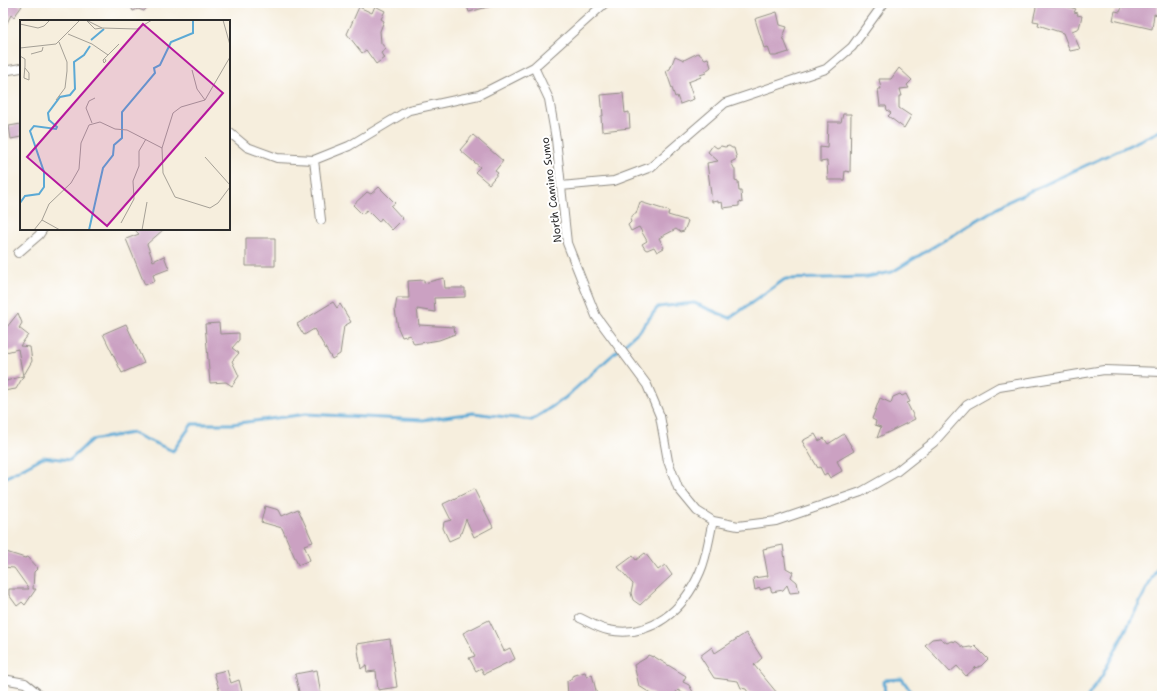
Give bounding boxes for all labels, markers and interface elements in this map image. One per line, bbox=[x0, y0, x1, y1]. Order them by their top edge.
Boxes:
inset map bbox=[20, 20, 230, 230]
street label: North Camino Sumo bbox=[538, 136, 565, 243]

